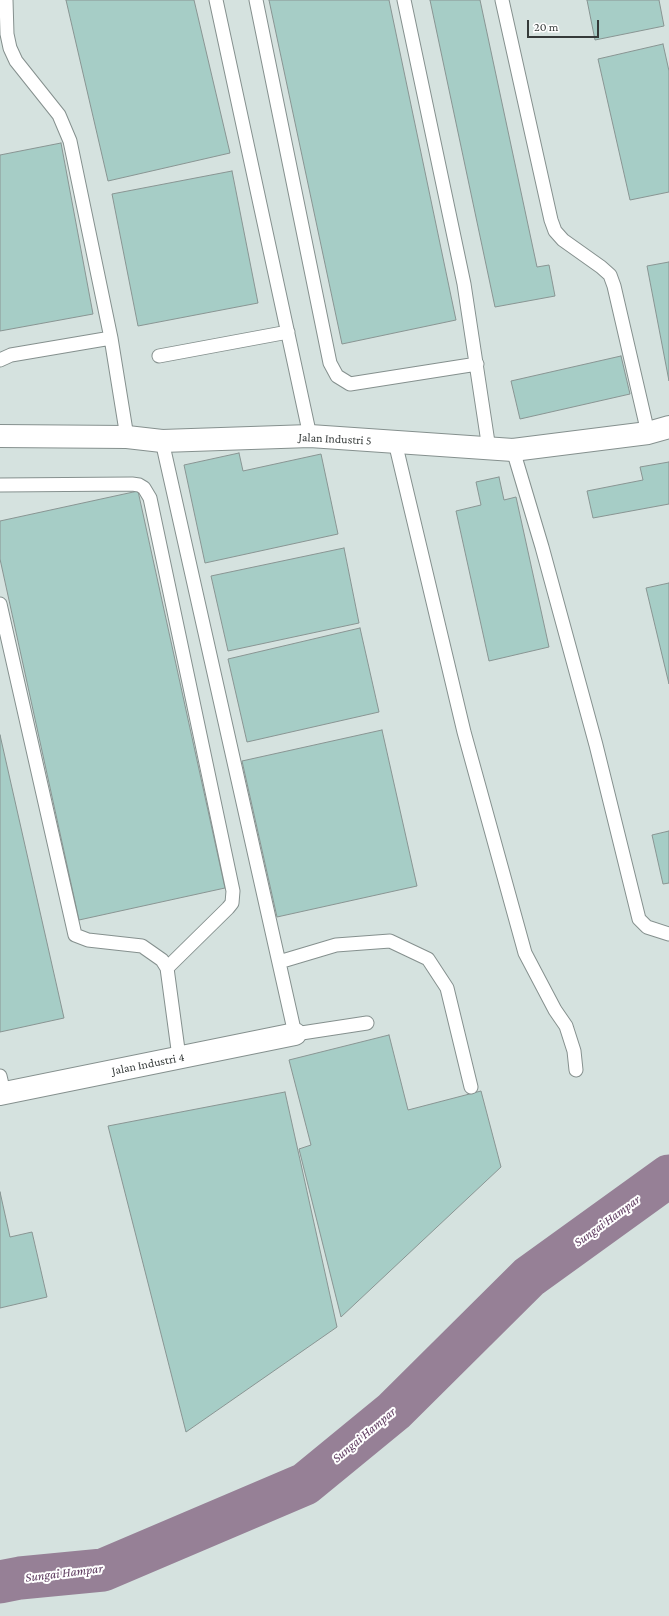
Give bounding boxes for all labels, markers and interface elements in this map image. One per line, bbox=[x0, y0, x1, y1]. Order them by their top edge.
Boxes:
scale bar bbox=[529, 12, 601, 38]
text: 20 m bbox=[534, 20, 558, 34]
street label: Jalan Industri 5 bbox=[298, 430, 372, 448]
street label: Jalan Industri 4 bbox=[110, 1050, 186, 1078]
water label: Sungai Hampar bbox=[571, 1192, 643, 1250]
water label: Sungai Hampar bbox=[329, 1404, 399, 1466]
water label: Sungai Hampar bbox=[24, 1561, 104, 1585]

